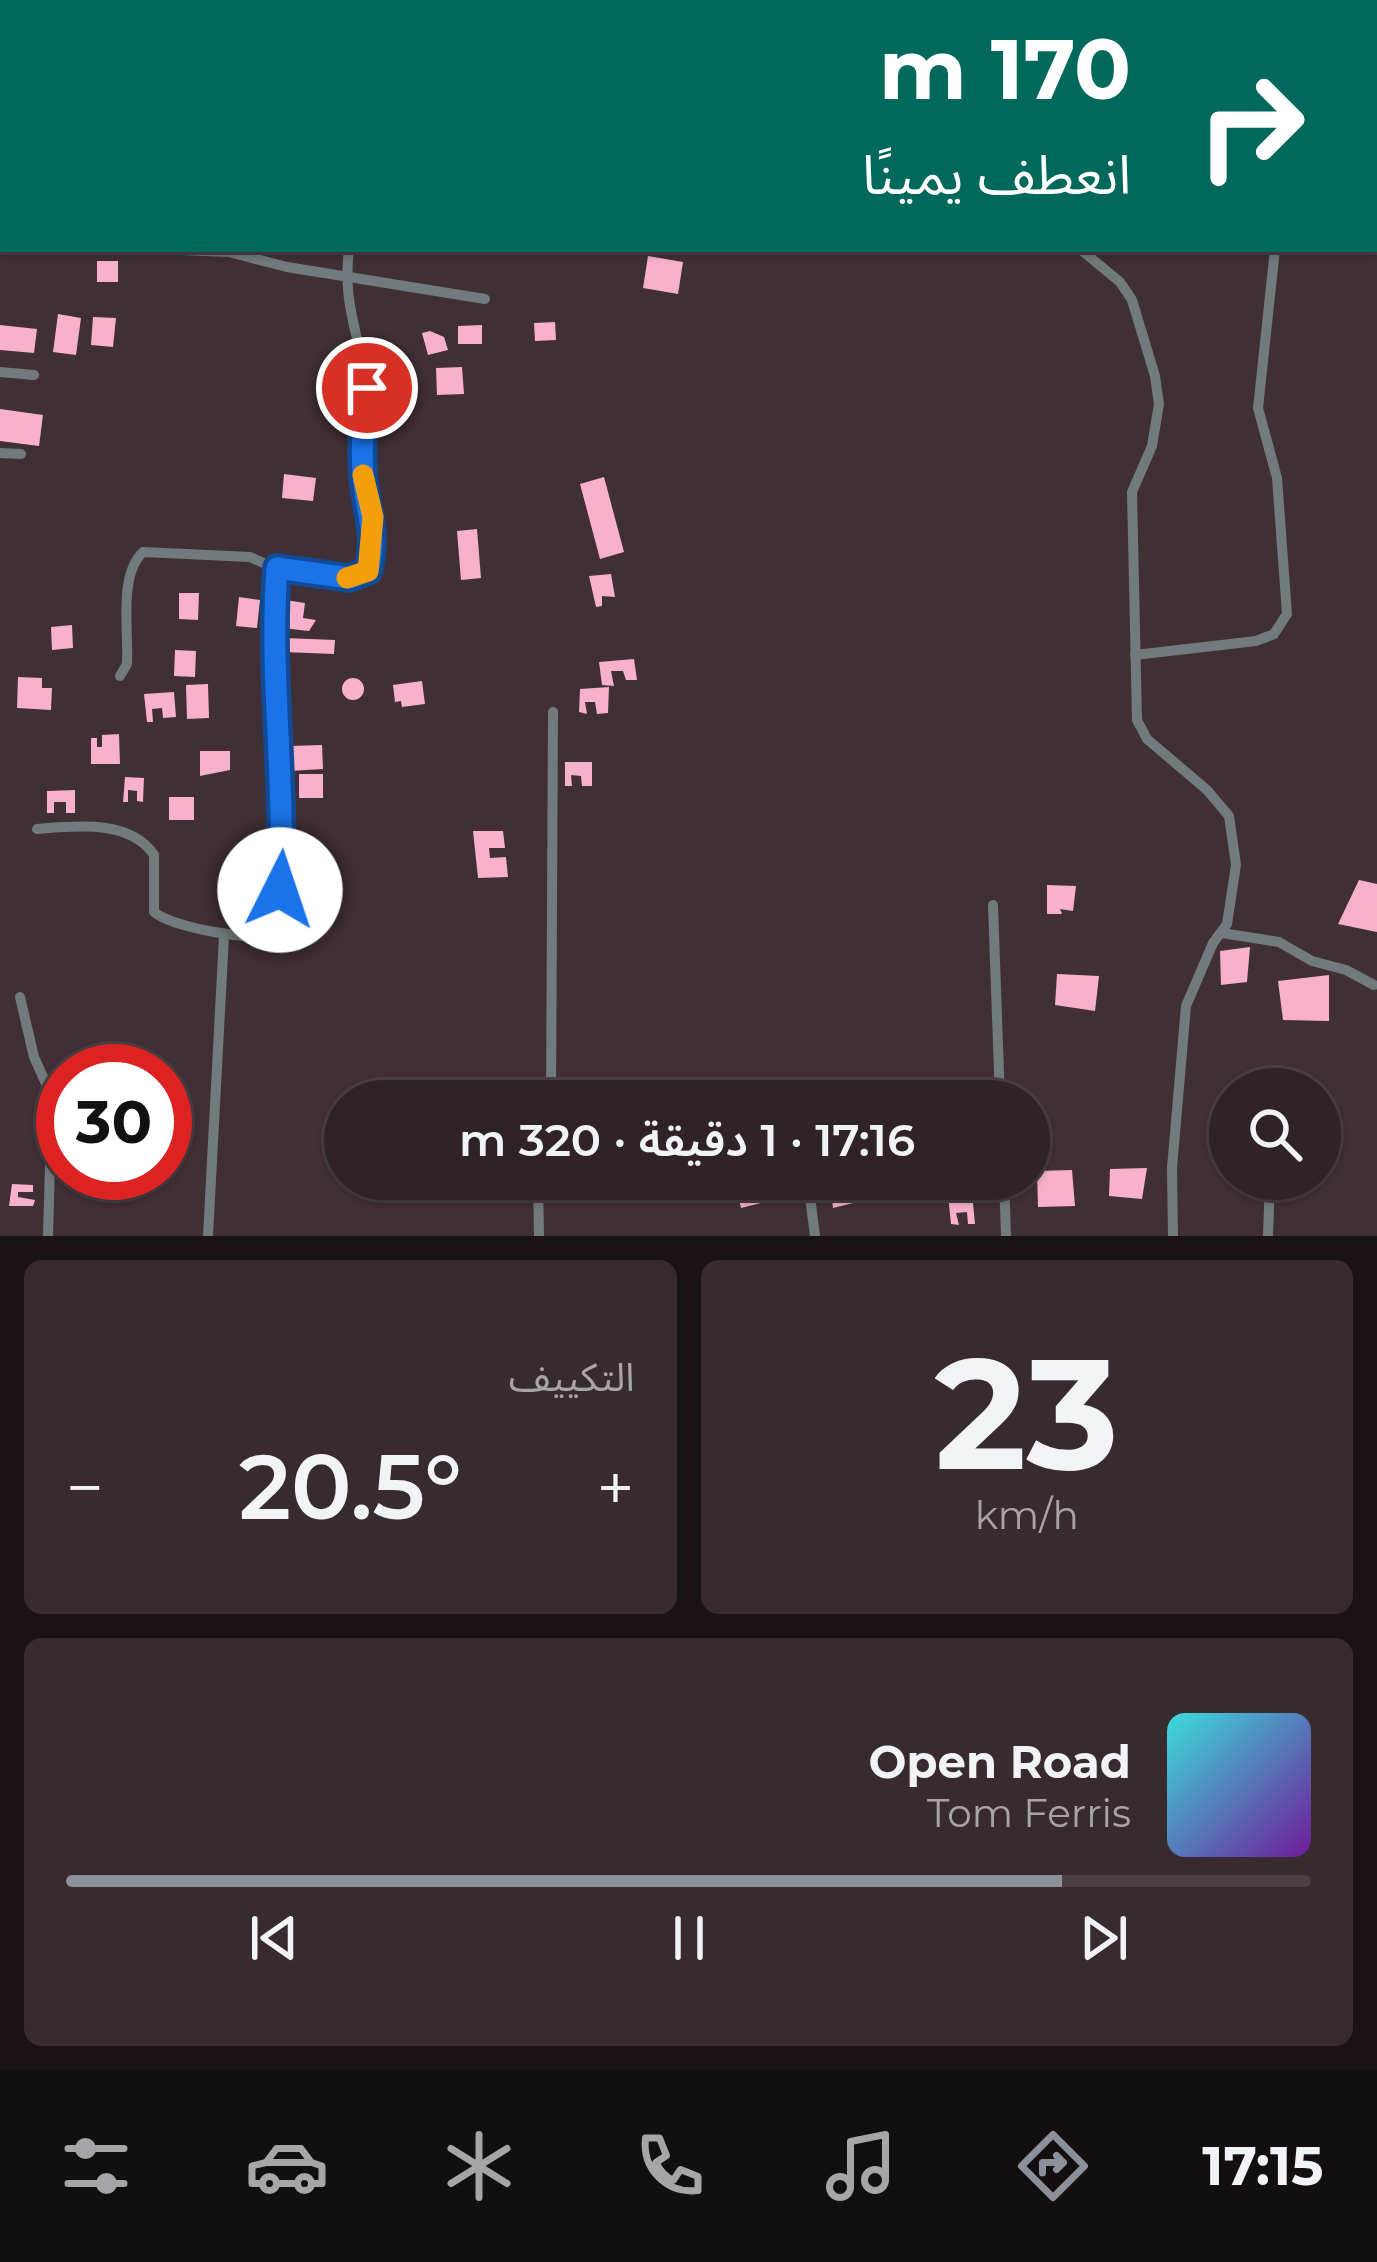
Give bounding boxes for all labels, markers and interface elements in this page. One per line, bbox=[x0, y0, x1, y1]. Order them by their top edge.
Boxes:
text: 170 m bbox=[879, 18, 1131, 120]
icon: right bbox=[1173, 48, 1329, 204]
text: انعطف يمينًا bbox=[862, 142, 1131, 208]
pin bbox=[316, 337, 418, 439]
icon: arrive bbox=[334, 355, 400, 421]
position arrow bbox=[217, 827, 343, 953]
speed limit sign: 30 bbox=[36, 1044, 192, 1200]
map controls bbox=[1209, 1068, 1341, 1200]
button: search bbox=[1209, 1068, 1341, 1200]
text: 17:16 · 1 دقيقة · 320 m bbox=[459, 1112, 915, 1167]
text: 23 bbox=[935, 1318, 1119, 1508]
text: التكييف bbox=[509, 1353, 635, 1401]
text: 20.5° bbox=[239, 1432, 462, 1542]
text: − bbox=[66, 1447, 104, 1528]
text: + bbox=[597, 1447, 635, 1528]
text: km/h bbox=[975, 1491, 1079, 1539]
text: Open Road bbox=[869, 1734, 1131, 1789]
text: Tom Ferris bbox=[927, 1789, 1131, 1837]
icon: previous bbox=[241, 1905, 307, 1971]
icon: pause bbox=[656, 1905, 722, 1971]
icon: next bbox=[1071, 1905, 1137, 1971]
icon: filters bbox=[54, 2124, 138, 2208]
icon: car bbox=[245, 2124, 329, 2208]
icon: climate bbox=[437, 2124, 521, 2208]
icon: phone bbox=[628, 2124, 712, 2208]
icon: music bbox=[819, 2124, 903, 2208]
icon: directions bbox=[1011, 2124, 1095, 2208]
text: 17:15 bbox=[1202, 2133, 1323, 2199]

